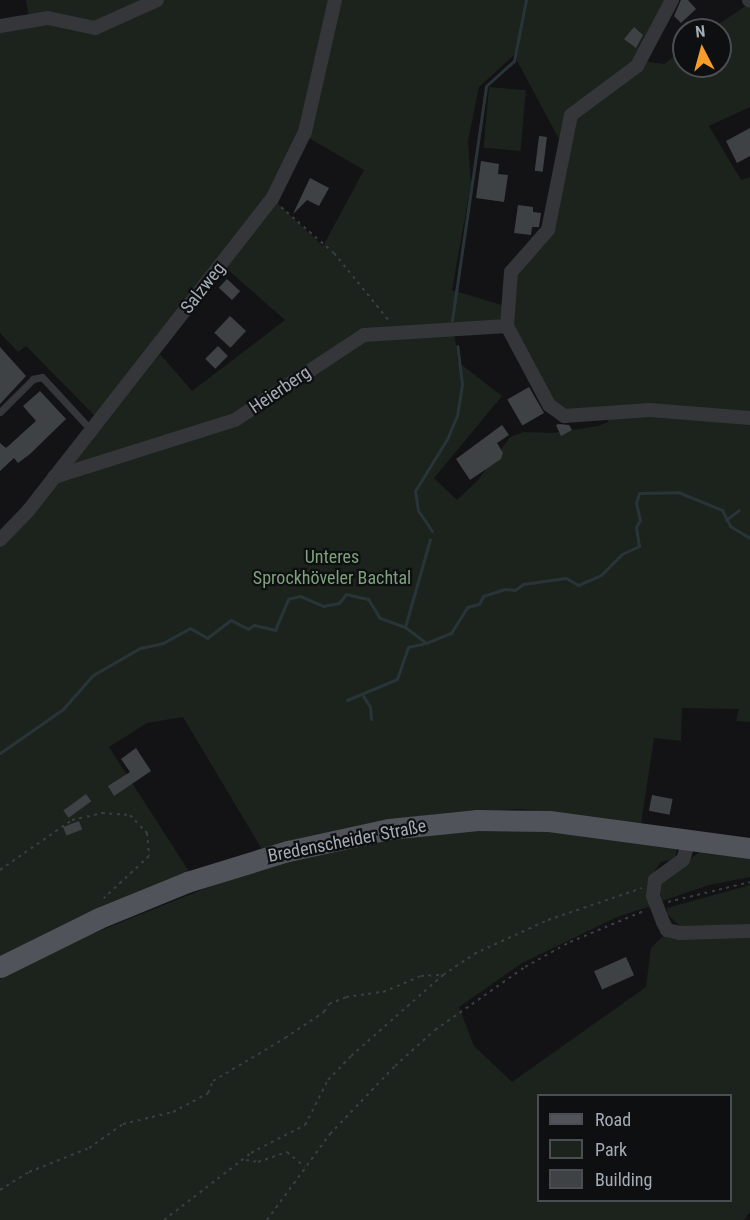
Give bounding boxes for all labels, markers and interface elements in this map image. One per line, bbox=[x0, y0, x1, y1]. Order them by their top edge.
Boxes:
north arrow bbox=[672, 18, 732, 78]
text: N bbox=[694, 22, 706, 42]
street label: Salzweg bbox=[176, 258, 230, 318]
street label: Heierberg bbox=[245, 362, 315, 418]
park label: Unteres Sprockhöveler Bachtal bbox=[253, 547, 411, 590]
street label: Bredenscheider Straße bbox=[266, 815, 428, 867]
legend bbox=[537, 1094, 732, 1202]
text: Road bbox=[595, 1109, 631, 1130]
text: Park bbox=[595, 1139, 627, 1160]
text: Building bbox=[595, 1169, 652, 1190]

